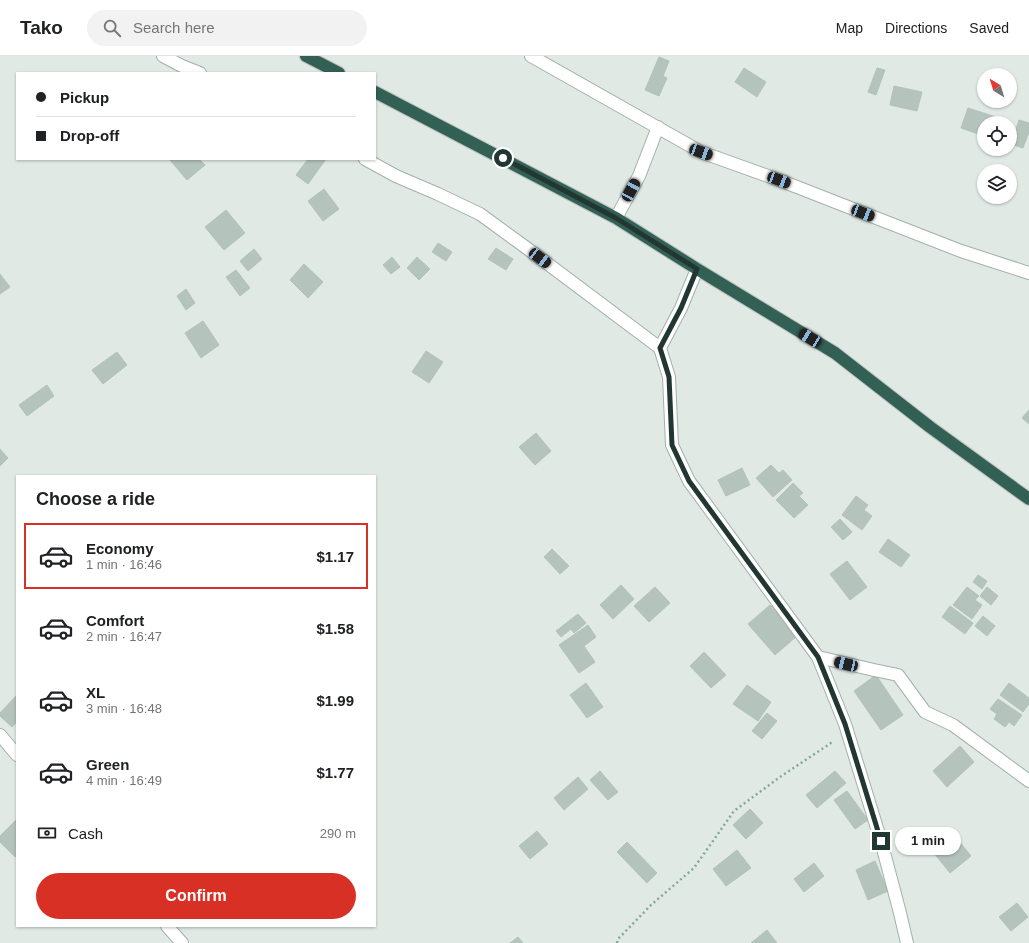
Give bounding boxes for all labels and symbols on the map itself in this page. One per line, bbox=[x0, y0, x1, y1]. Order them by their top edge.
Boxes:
north arrow bbox=[977, 68, 1017, 108]
car bbox=[688, 142, 714, 162]
route start bbox=[494, 149, 512, 167]
car bbox=[766, 170, 792, 190]
car bbox=[620, 177, 642, 203]
car bbox=[850, 203, 876, 223]
car bbox=[527, 246, 553, 270]
car bbox=[797, 327, 823, 349]
car bbox=[833, 655, 859, 673]
callout: 1 min bbox=[895, 827, 961, 855]
route end bbox=[872, 832, 890, 850]

